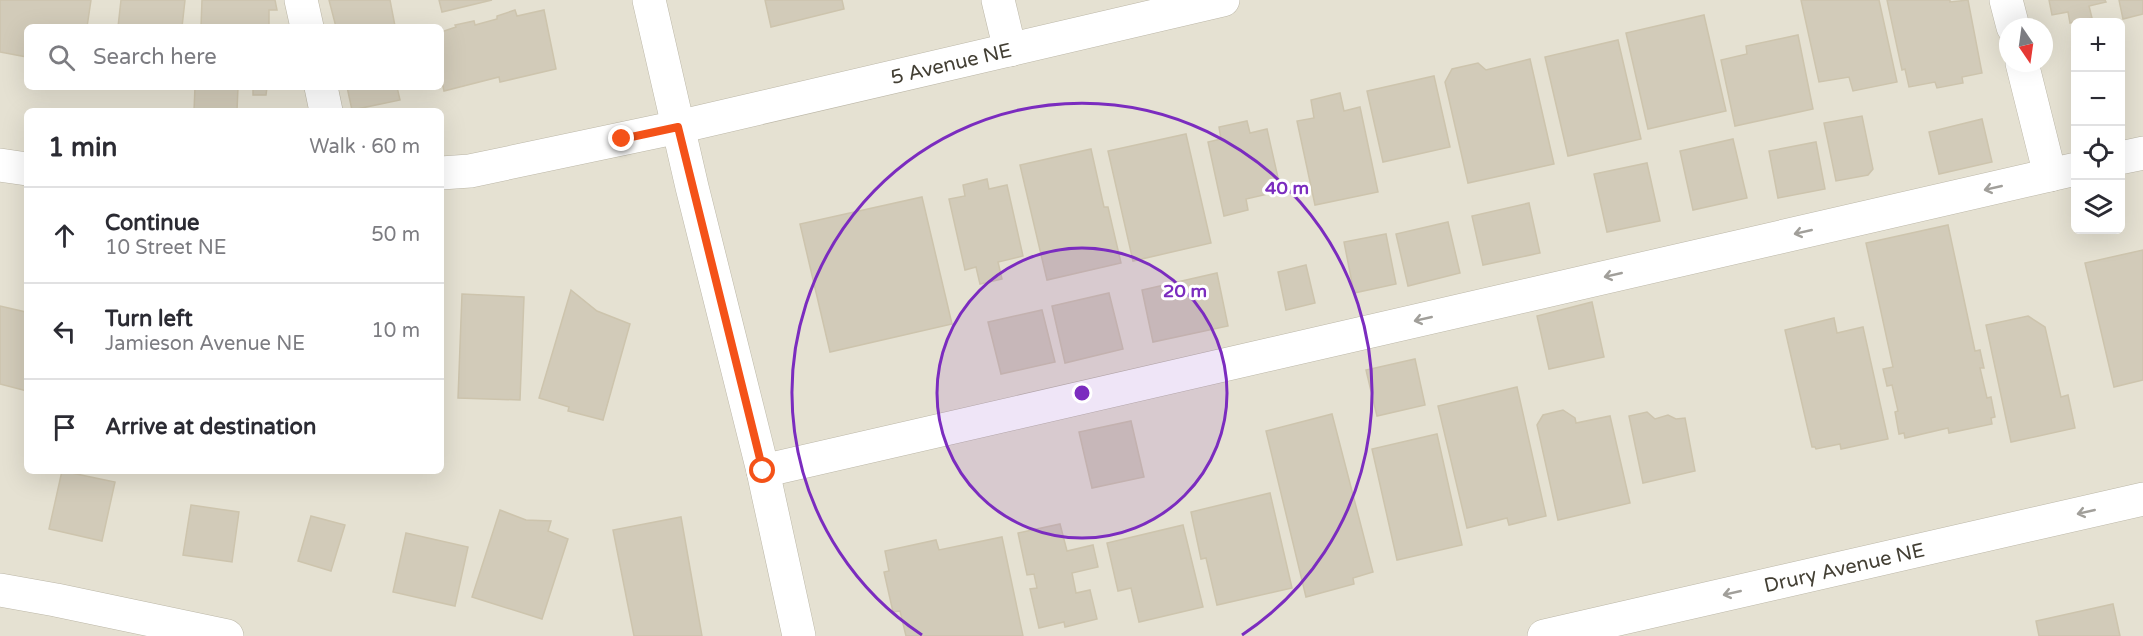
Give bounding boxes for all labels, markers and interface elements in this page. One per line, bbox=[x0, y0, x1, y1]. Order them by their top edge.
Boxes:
north arrow bbox=[1999, 18, 2053, 72]
map controls bbox=[2071, 18, 2125, 234]
button: + bbox=[2071, 18, 2125, 72]
search box bbox=[24, 24, 444, 90]
street label: 5 Avenue NE bbox=[888, 39, 1014, 90]
icon: search bbox=[45, 41, 78, 74]
text: Search here bbox=[93, 44, 217, 70]
button: − bbox=[2071, 72, 2125, 126]
route end bbox=[608, 125, 634, 151]
button: locate bbox=[2071, 126, 2125, 180]
text: 1 min bbox=[48, 132, 117, 163]
text: Walk · 60 m bbox=[309, 135, 420, 159]
text: 40 m bbox=[1265, 177, 1309, 199]
button: layers bbox=[2071, 180, 2125, 234]
one-way arrow bbox=[1984, 183, 2003, 194]
text: Continue bbox=[105, 210, 200, 236]
icon: ahead bbox=[48, 219, 81, 252]
text: 50 m bbox=[371, 223, 420, 247]
one-way arrow bbox=[1794, 226, 1813, 238]
text: 10 Street NE bbox=[105, 236, 227, 260]
one-way arrow bbox=[1604, 270, 1623, 282]
text: 20 m bbox=[1163, 280, 1207, 302]
text: Turn left bbox=[105, 306, 193, 332]
one-way arrow bbox=[1414, 314, 1433, 326]
icon: left bbox=[48, 315, 81, 348]
text: 10 m bbox=[371, 319, 420, 343]
text: Jamieson Avenue NE bbox=[105, 332, 305, 356]
centre of rings bbox=[1072, 383, 1092, 403]
icon: arrive bbox=[48, 411, 81, 444]
text: Arrive at destination bbox=[105, 414, 316, 440]
route start bbox=[749, 457, 775, 483]
one-way arrow bbox=[2077, 507, 2096, 518]
street label: Drury Avenue NE bbox=[1762, 538, 1927, 598]
one-way arrow bbox=[1723, 588, 1742, 599]

